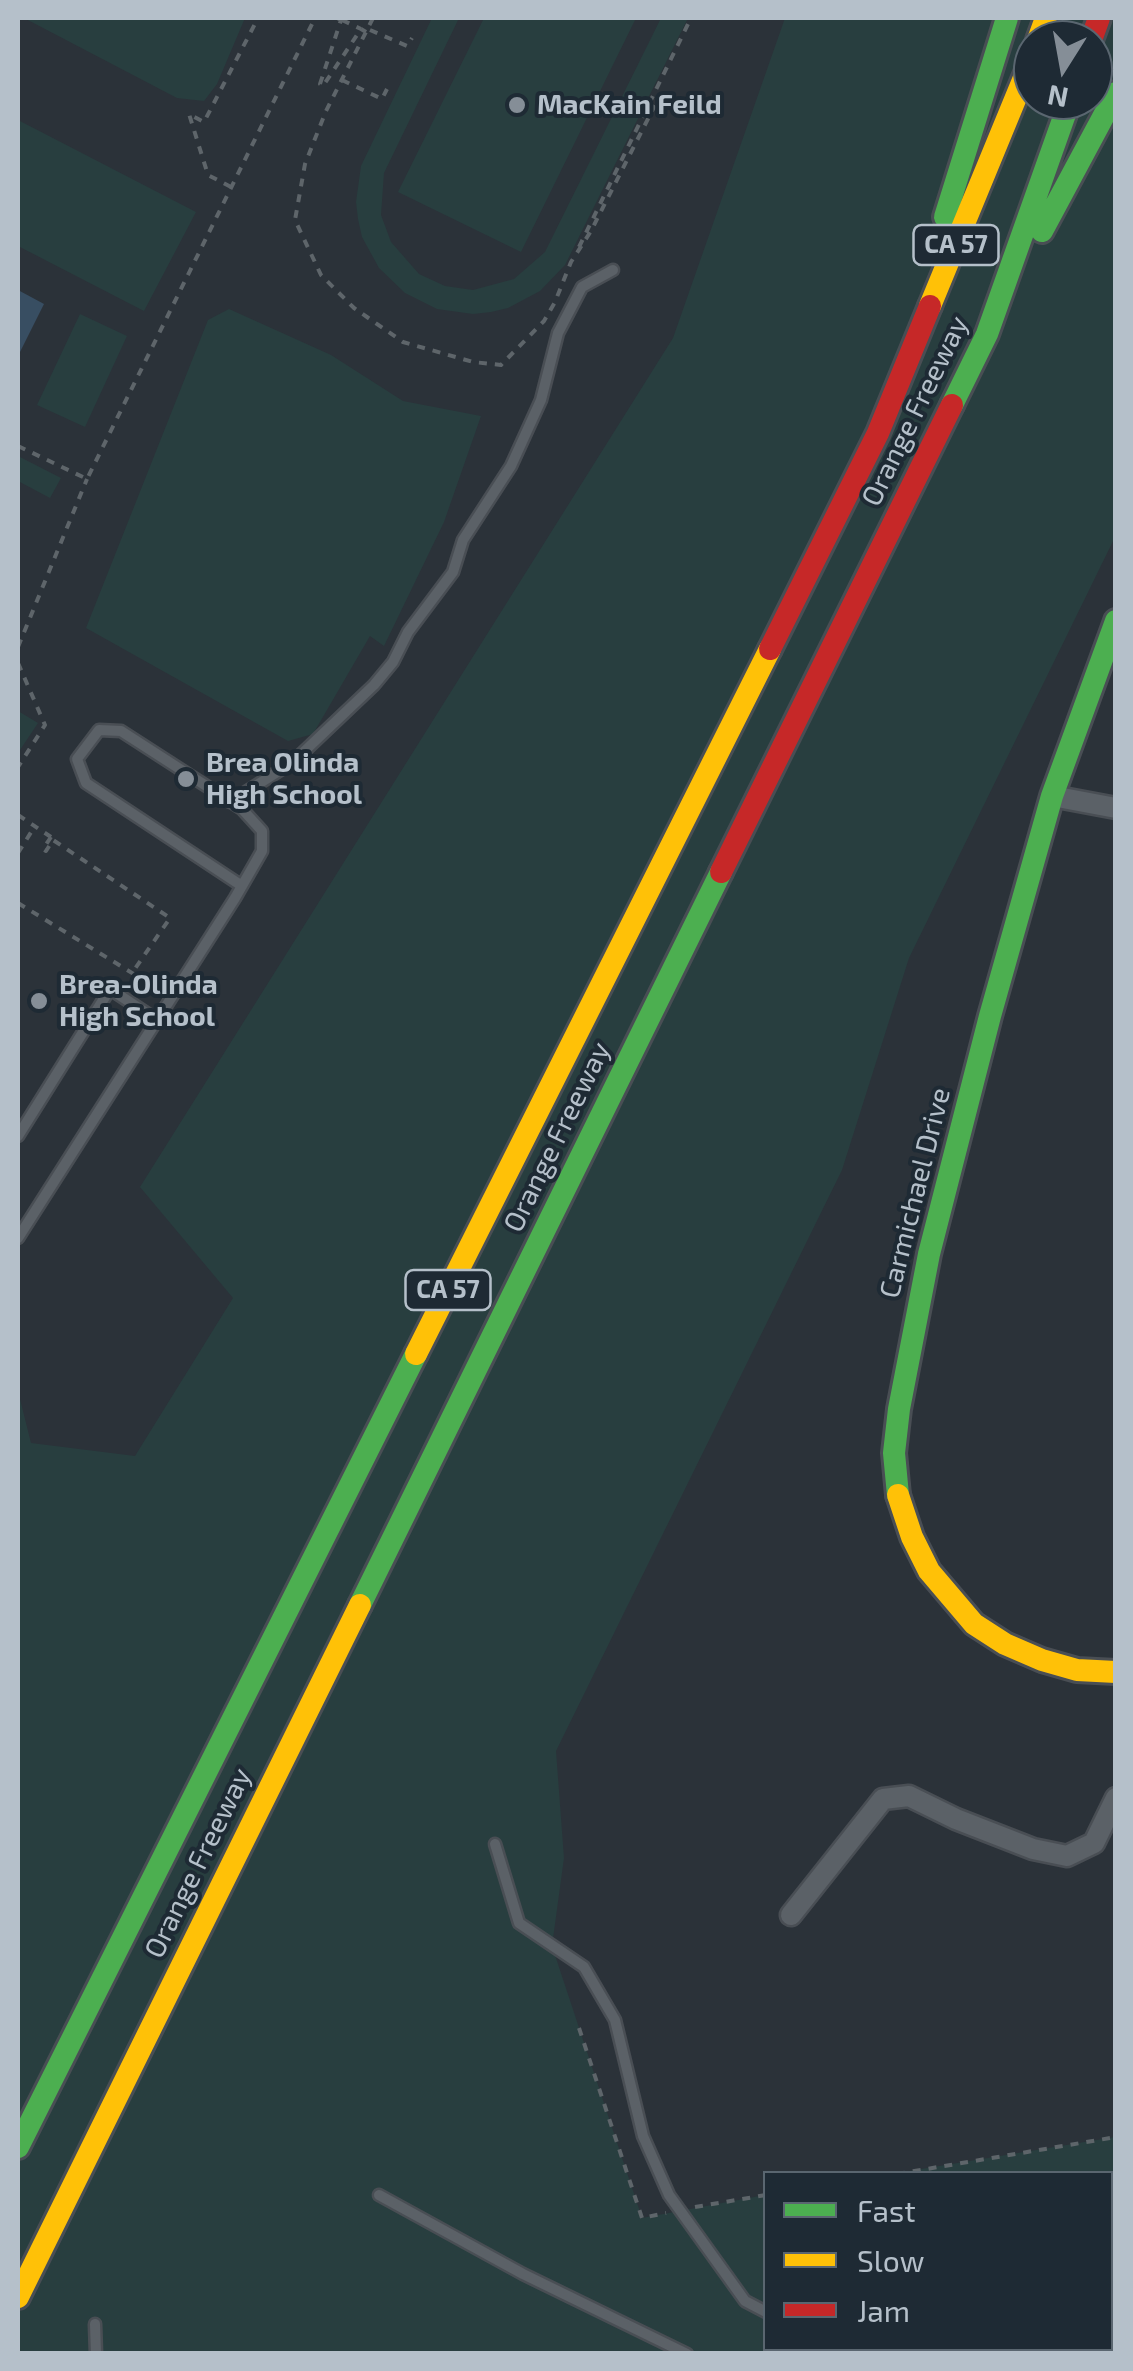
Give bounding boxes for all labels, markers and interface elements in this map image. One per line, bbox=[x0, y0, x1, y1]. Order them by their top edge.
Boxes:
north arrow bbox=[1013, 20, 1113, 120]
text: N bbox=[1044, 79, 1071, 116]
place label: MacKain Feild bbox=[537, 88, 722, 122]
marker: MacKain Feild bbox=[506, 94, 528, 116]
road number: CA 57 bbox=[914, 225, 998, 265]
street label: Orange Freeway bbox=[855, 311, 975, 511]
place label: Brea Olinda High School bbox=[206, 746, 362, 812]
marker: Brea Olinda High School bbox=[175, 768, 197, 790]
place label: Brea-Olinda High School bbox=[59, 968, 218, 1034]
marker: Brea-Olinda High School bbox=[28, 990, 50, 1012]
street label: Orange Freeway bbox=[497, 1037, 617, 1237]
street label: Carmichael Drive bbox=[873, 1084, 957, 1302]
road number: CA 57 bbox=[406, 1270, 490, 1310]
street label: Orange Freeway bbox=[138, 1763, 258, 1963]
legend bbox=[763, 2171, 1113, 2351]
text: Fast bbox=[857, 2192, 916, 2228]
text: Slow bbox=[857, 2242, 924, 2278]
text: Jam bbox=[857, 2292, 910, 2328]

